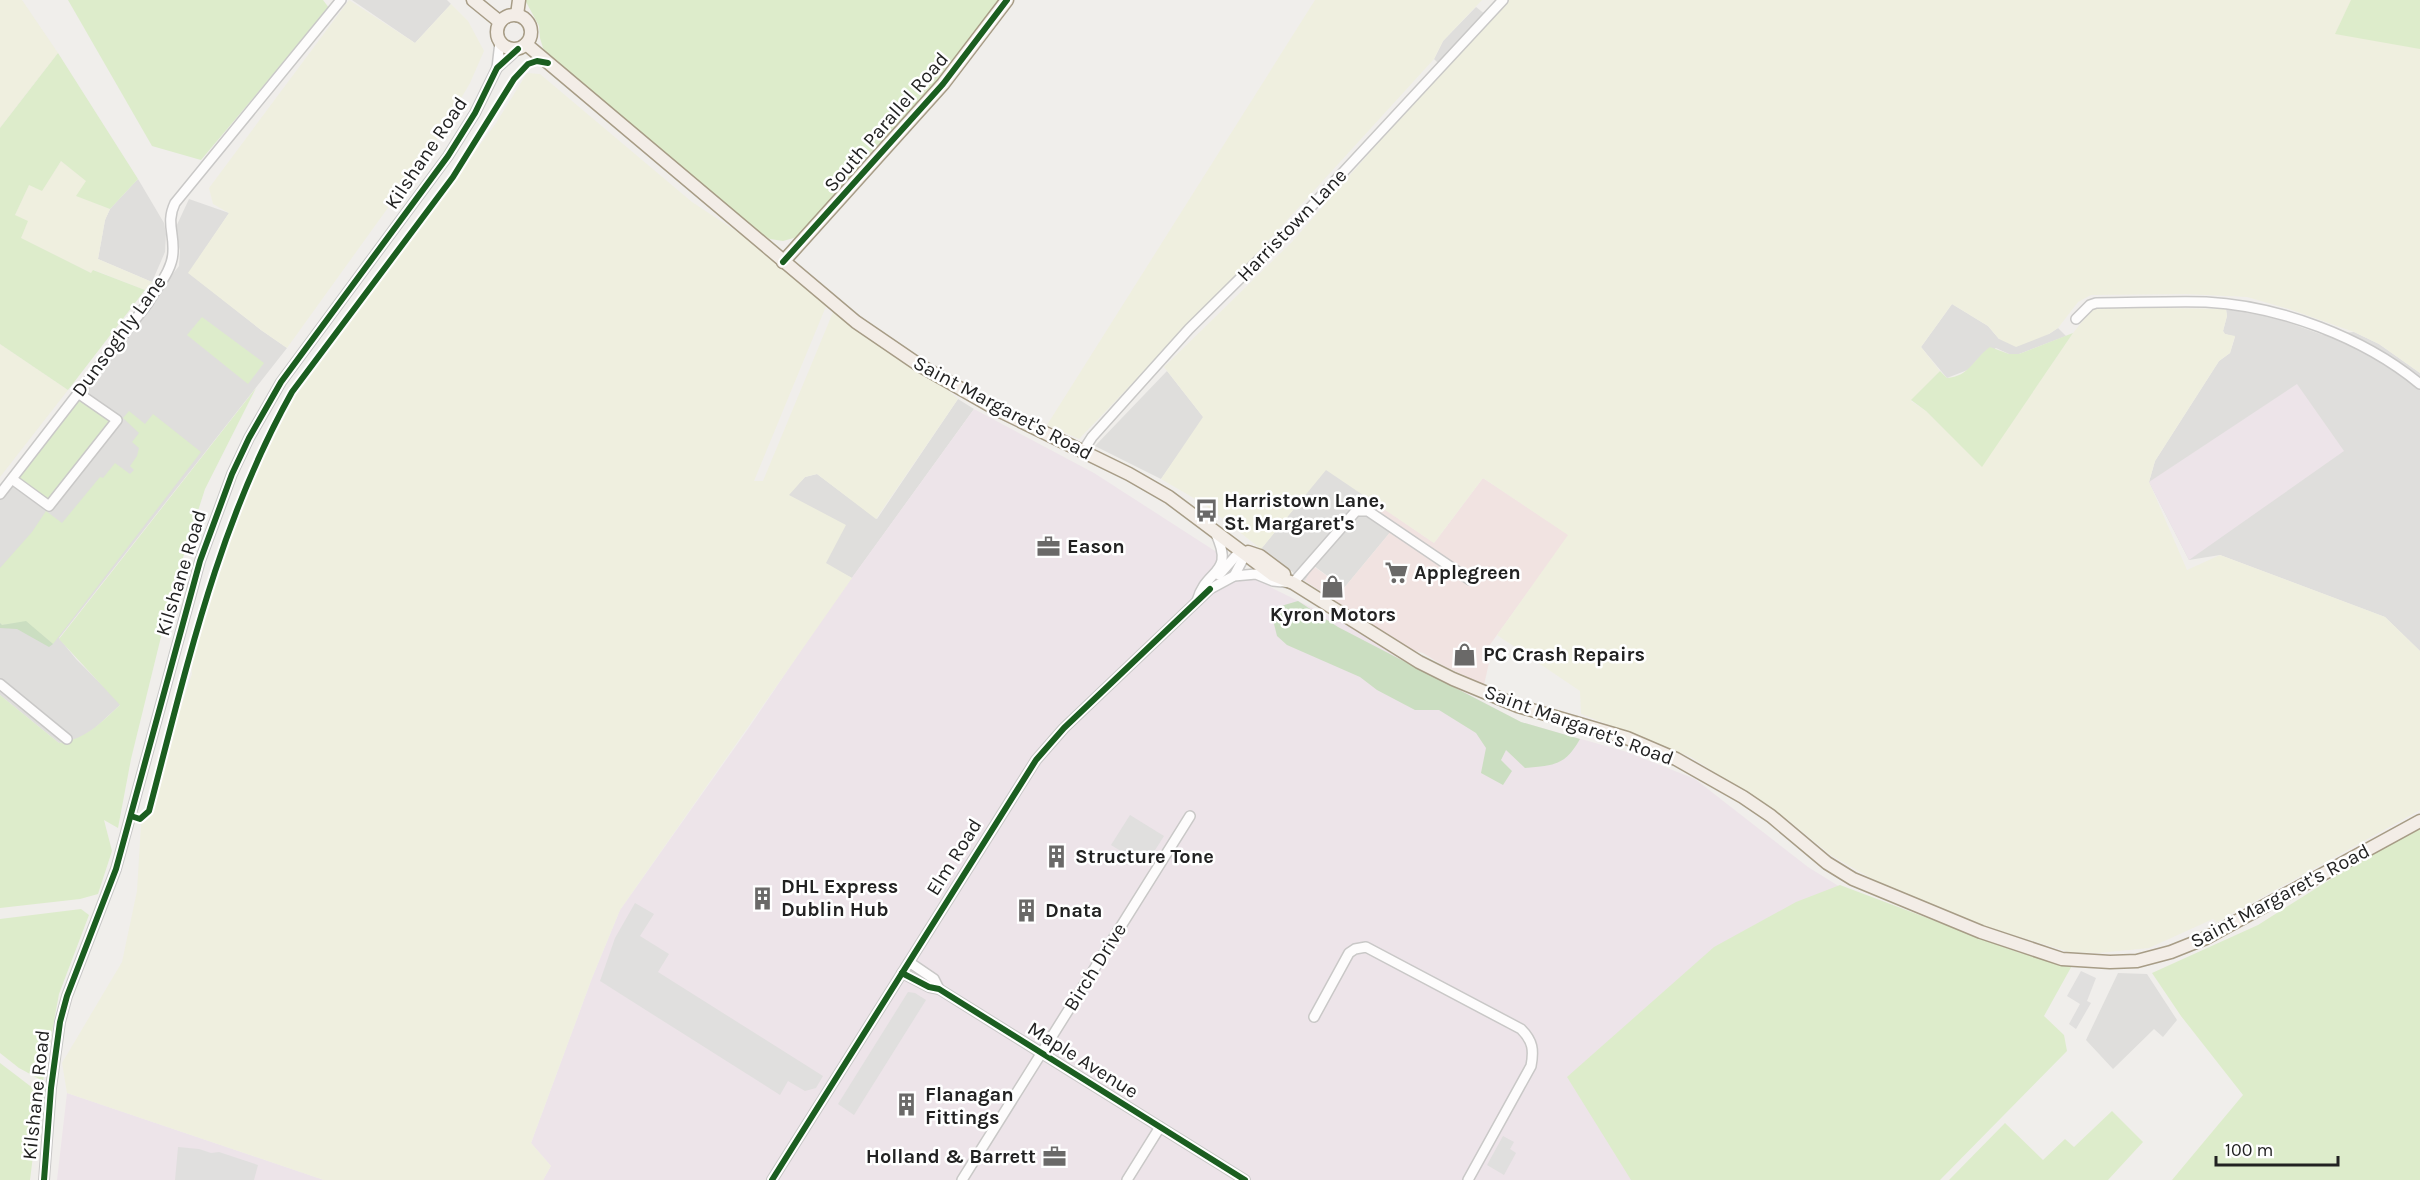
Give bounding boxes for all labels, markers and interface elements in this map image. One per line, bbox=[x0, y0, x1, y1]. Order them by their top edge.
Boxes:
street label: South Parallel Road bbox=[819, 47, 953, 197]
street label: Kilshane Road bbox=[380, 93, 472, 213]
street label: Harristown Lane bbox=[1232, 164, 1352, 286]
street label: Dunsoghly Lane bbox=[67, 271, 171, 401]
street label: Saint Margaret's Road bbox=[909, 351, 1097, 465]
place label: Harristown Lane, St. Margaret's bbox=[1224, 489, 1384, 535]
bus stop icon: Harristown Lane, St. Margaret's bbox=[1193, 498, 1219, 524]
street label: Kilshane Road bbox=[151, 507, 211, 639]
office icon: Eason bbox=[1036, 533, 1062, 559]
place label: Eason bbox=[1067, 535, 1125, 558]
supermarket icon: Applegreen bbox=[1383, 559, 1409, 585]
place label: Applegreen bbox=[1414, 561, 1521, 584]
shop icon: Kyron Motors bbox=[1320, 573, 1346, 599]
place label: Kyron Motors bbox=[1270, 603, 1396, 626]
shop icon: PC Crash Repairs bbox=[1452, 641, 1478, 667]
place label: PC Crash Repairs bbox=[1483, 643, 1645, 666]
street label: Saint Margaret's Road bbox=[1481, 680, 1677, 770]
street label: Elm Road bbox=[921, 814, 987, 900]
street label: Saint Margaret's Road bbox=[2186, 839, 2374, 953]
building icon: Structure Tone bbox=[1044, 843, 1070, 869]
place label: Structure Tone bbox=[1075, 845, 1214, 868]
place label: DHL Express Dublin Hub bbox=[781, 875, 898, 921]
building icon: DHL Express Dublin Hub bbox=[750, 885, 776, 911]
building icon: Dnata bbox=[1014, 897, 1040, 923]
place label: Dnata bbox=[1045, 899, 1102, 922]
street label: Birch Drive bbox=[1059, 919, 1131, 1015]
street label: Maple Avenue bbox=[1023, 1017, 1143, 1103]
street label: Kilshane Road bbox=[18, 1029, 54, 1161]
place label: Flanagan Fittings bbox=[925, 1083, 1014, 1129]
building icon: Flanagan Fittings bbox=[894, 1092, 920, 1118]
scale bar bbox=[2216, 1129, 2338, 1167]
text: 100 m bbox=[2225, 1139, 2273, 1161]
office icon: Holland & Barrett bbox=[1041, 1143, 1067, 1169]
place label: Holland & Barrett bbox=[866, 1145, 1036, 1168]

